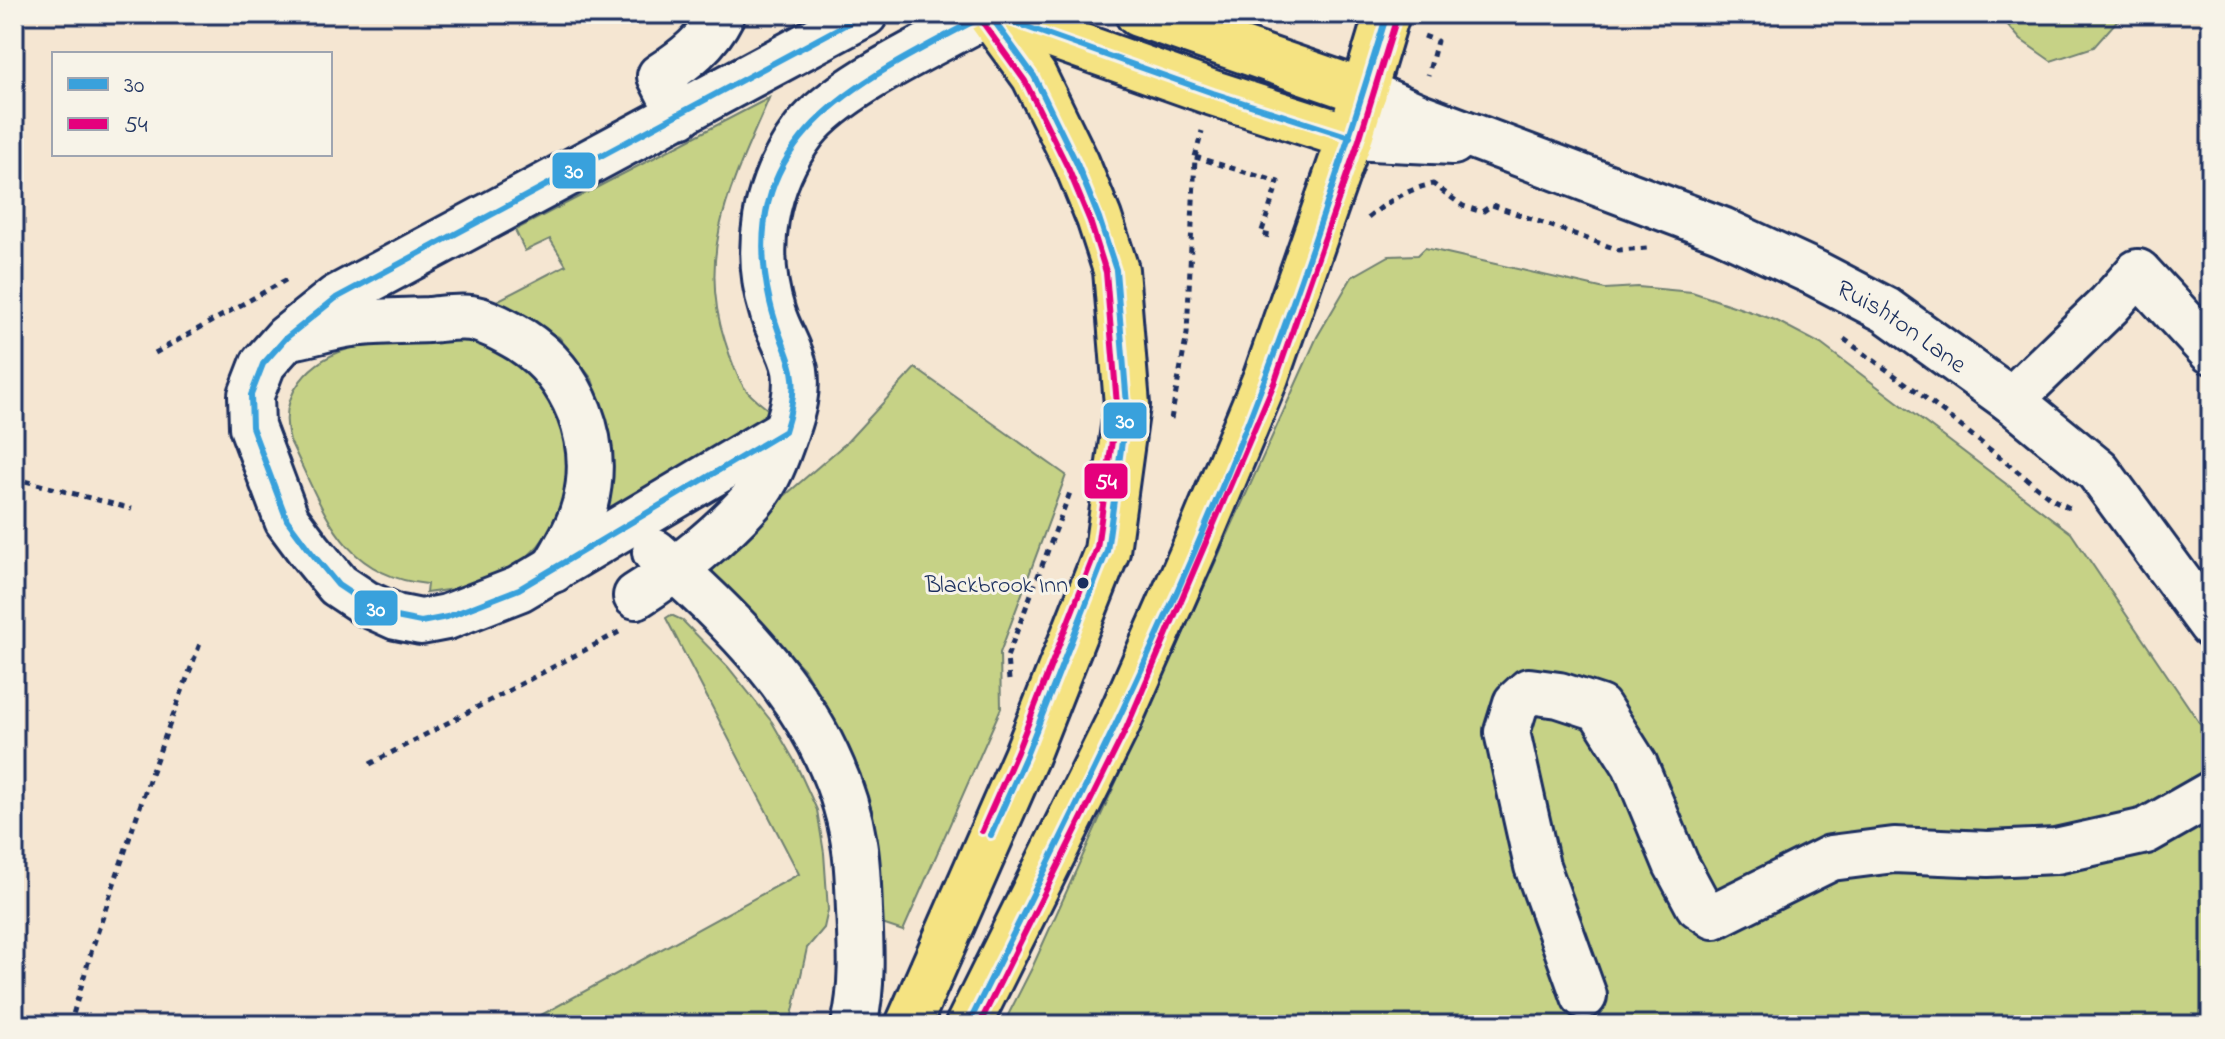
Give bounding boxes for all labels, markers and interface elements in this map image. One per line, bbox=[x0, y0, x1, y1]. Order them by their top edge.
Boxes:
legend bbox=[52, 52, 332, 156]
text: 30 bbox=[124, 69, 144, 104]
text: 54 bbox=[124, 109, 148, 144]
line badge: 30 bbox=[551, 151, 597, 190]
text: 30 bbox=[564, 157, 584, 189]
street label: Ruishton Lane bbox=[1829, 271, 1974, 384]
line badge: 30 bbox=[1102, 401, 1148, 440]
text: 30 bbox=[1115, 407, 1135, 439]
line badge: 54 bbox=[1083, 462, 1129, 500]
text: 54 bbox=[1095, 468, 1118, 500]
place label: Blackbrook Inn bbox=[924, 569, 1068, 604]
marker: Blackbrook Inn bbox=[1075, 575, 1091, 591]
line badge: 30 bbox=[353, 589, 399, 627]
text: 30 bbox=[366, 595, 386, 627]

